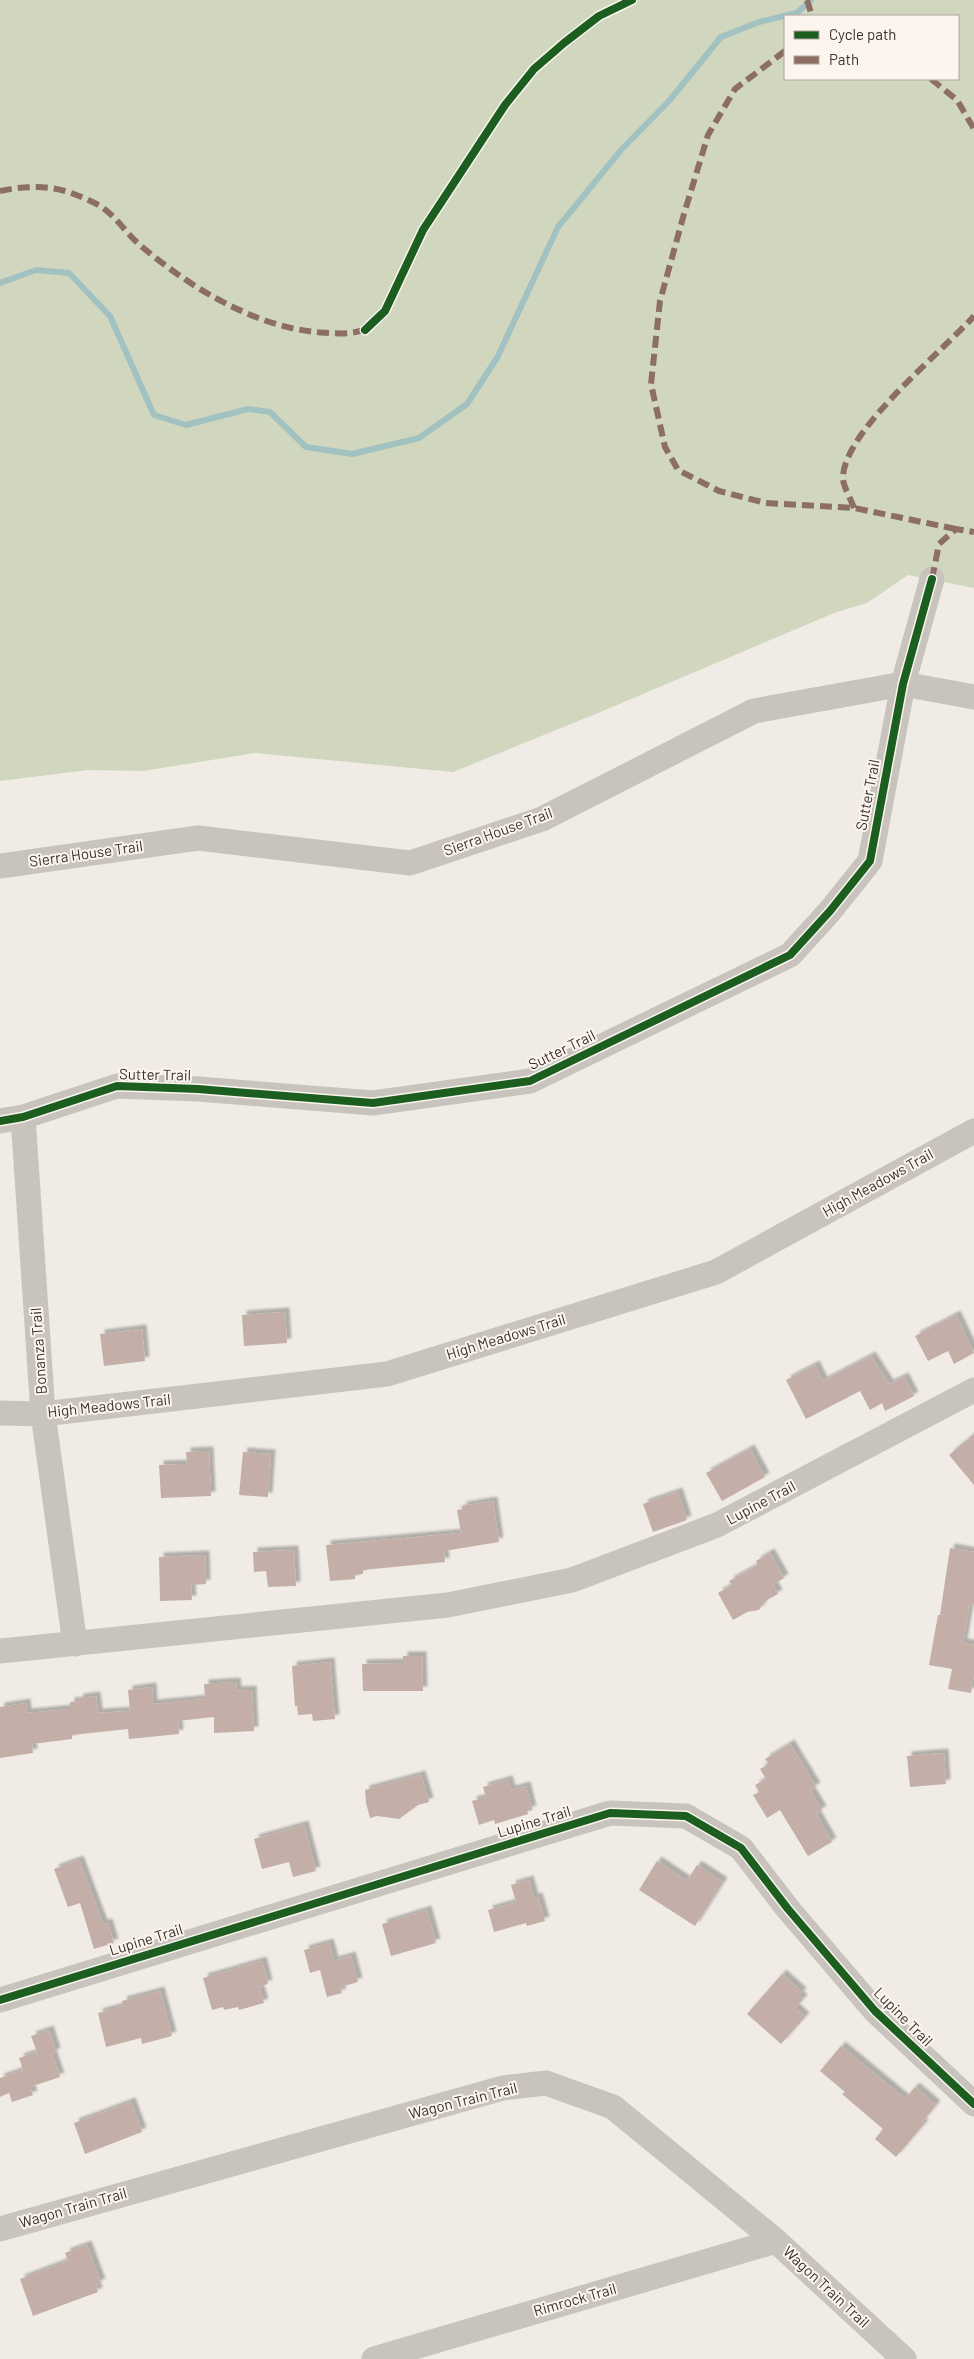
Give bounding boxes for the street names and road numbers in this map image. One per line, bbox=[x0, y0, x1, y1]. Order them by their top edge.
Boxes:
street label: Sutter Trail bbox=[851, 758, 883, 832]
street label: Sierra House Trail bbox=[441, 803, 555, 859]
street label: Sierra House Trail bbox=[28, 836, 144, 870]
street label: Sutter Trail bbox=[525, 1025, 598, 1073]
street label: Sutter Trail bbox=[119, 1064, 191, 1084]
street label: High Meadows Trail bbox=[819, 1144, 936, 1220]
street label: Bonanza Trail bbox=[26, 1307, 50, 1395]
street label: High Meadows Trail bbox=[444, 1309, 568, 1363]
street label: High Meadows Trail bbox=[46, 1390, 171, 1420]
street label: Lupine Trail bbox=[723, 1476, 798, 1528]
street label: Lupine Trail bbox=[495, 1801, 573, 1841]
street label: Lupine Trail bbox=[107, 1919, 185, 1959]
street label: Lupine Trail bbox=[871, 1983, 937, 2049]
street label: Wagon Train Trail bbox=[407, 2078, 519, 2122]
street label: Wagon Train Trail bbox=[17, 2183, 129, 2231]
street label: Wagon Train Trail bbox=[780, 2242, 874, 2331]
street label: Rimrock Trail bbox=[531, 2279, 618, 2319]

